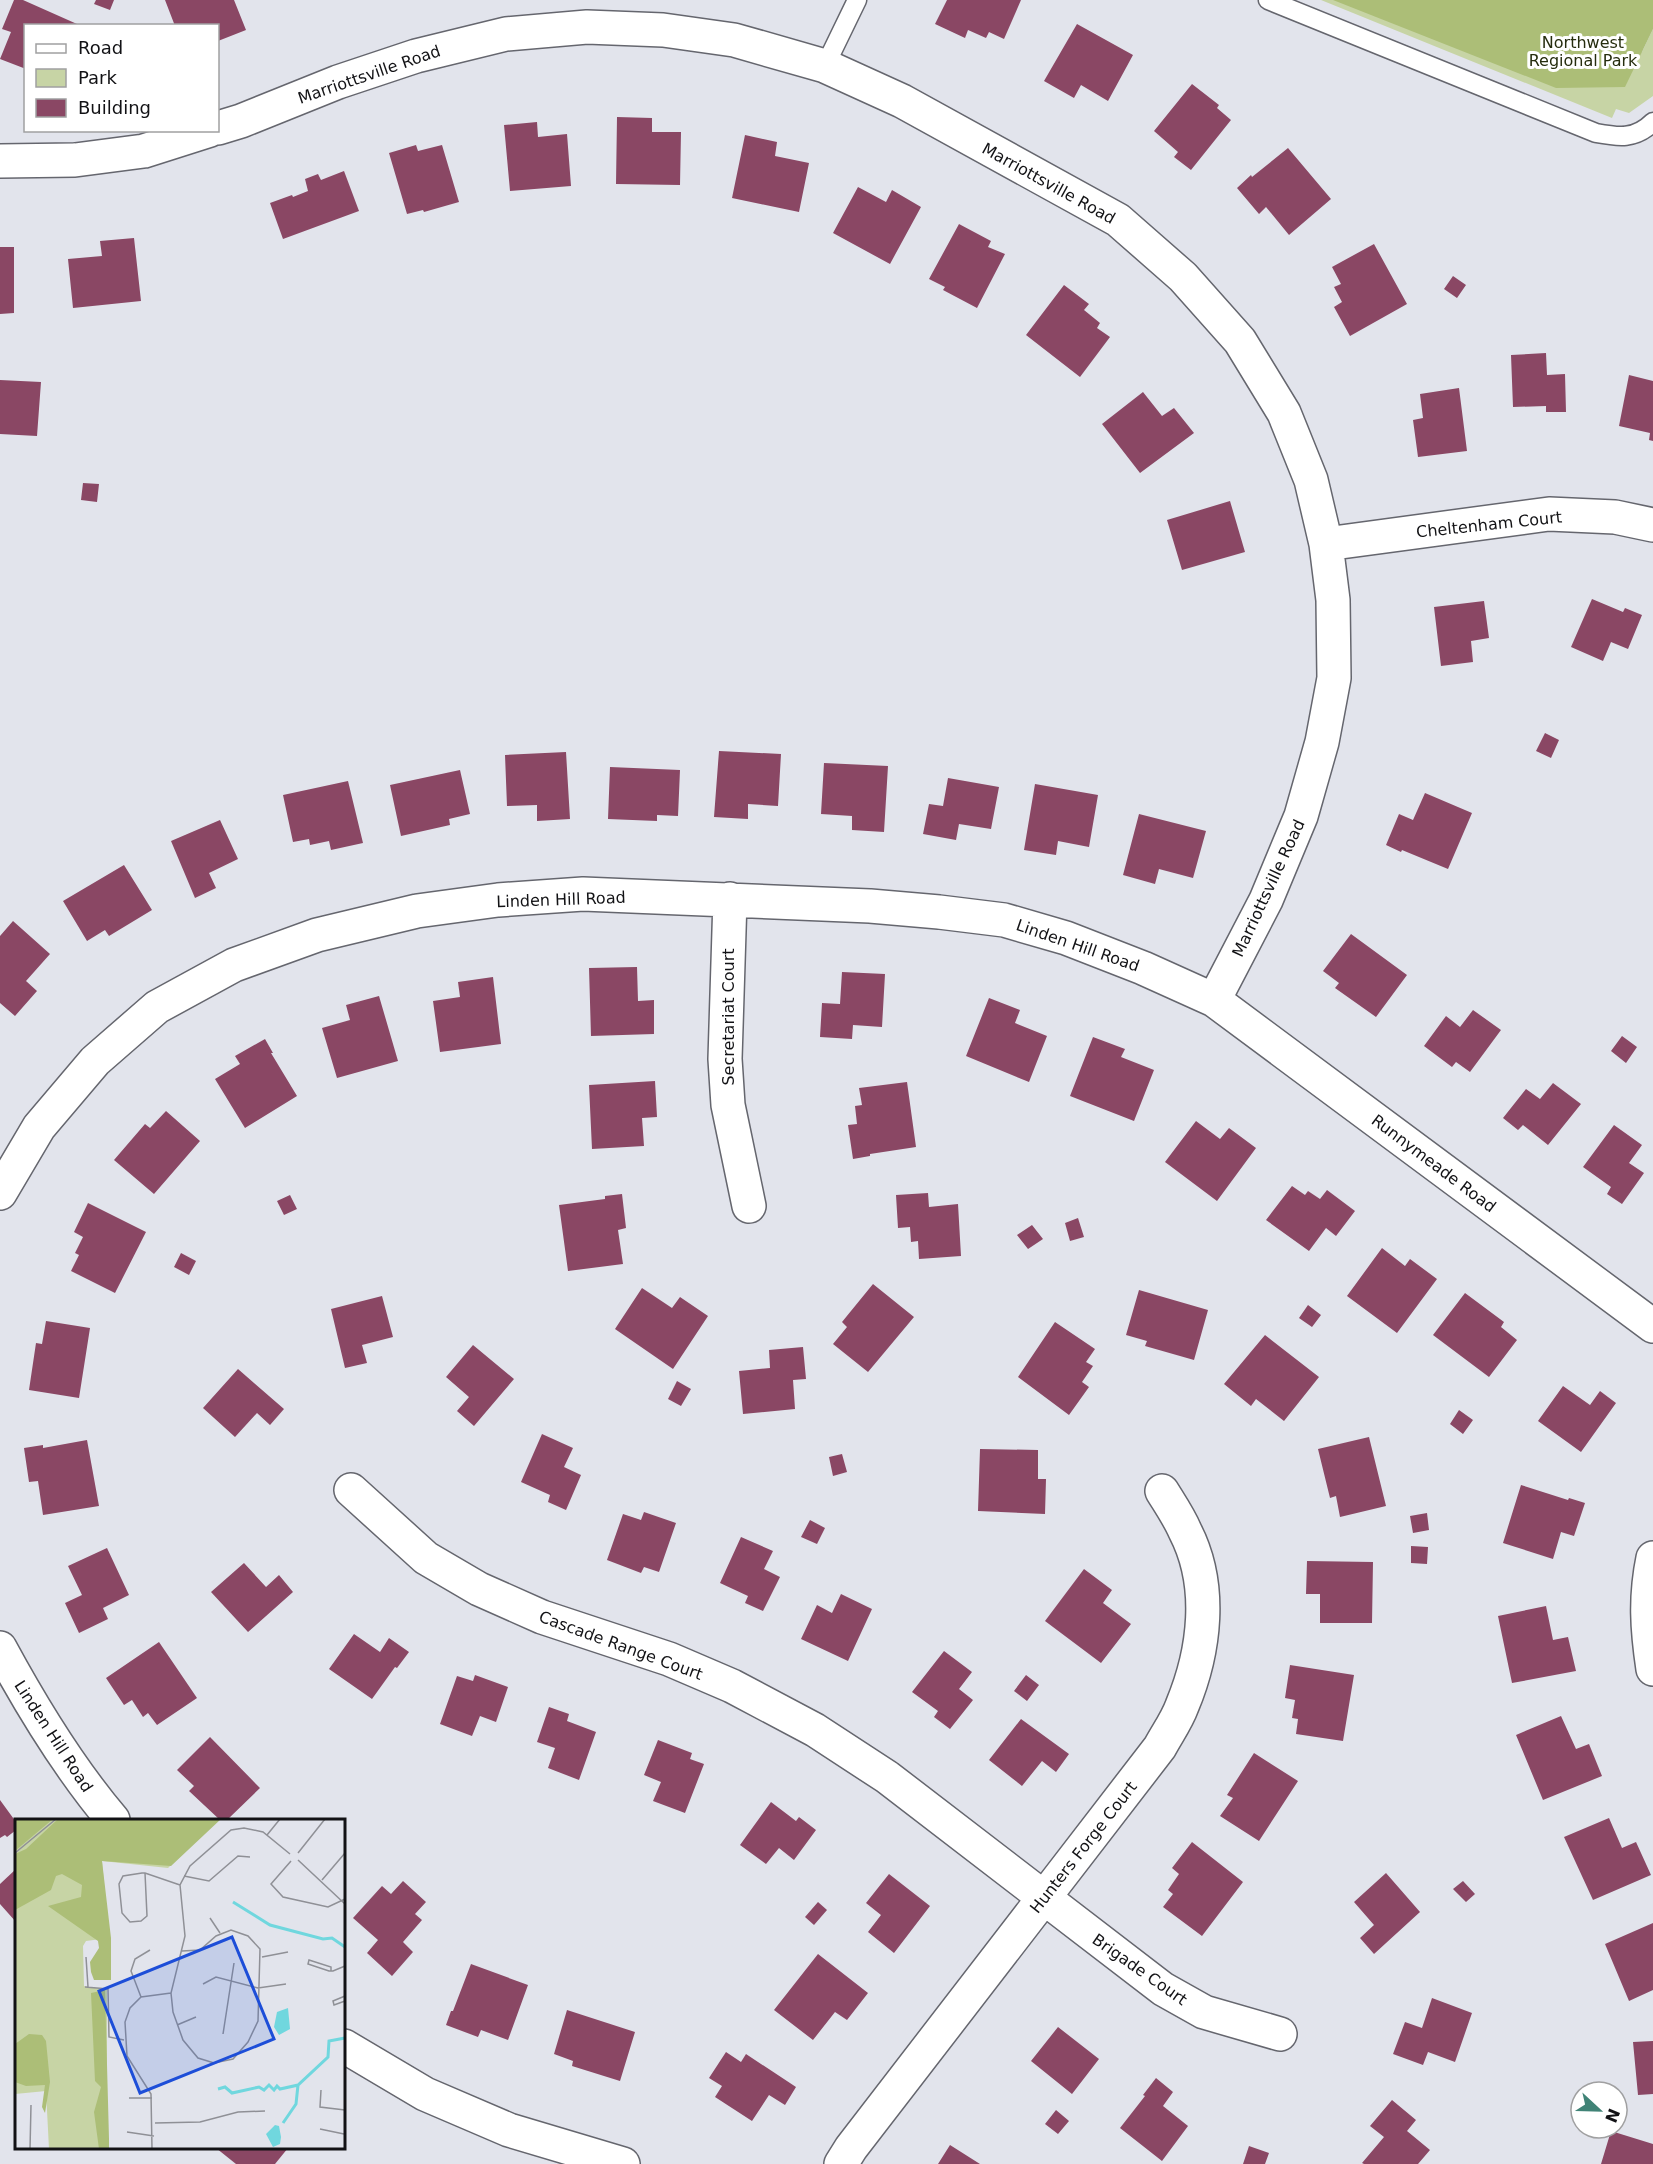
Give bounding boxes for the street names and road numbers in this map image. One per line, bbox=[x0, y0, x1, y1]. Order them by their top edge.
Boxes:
street label: Marriottsville Road bbox=[295, 41, 443, 108]
street label: Marriottsville Road bbox=[979, 139, 1119, 228]
street label: Cheltenham Court bbox=[1415, 507, 1563, 542]
street label: Marriottsville Road bbox=[1228, 816, 1309, 960]
street label: Linden Hill Road bbox=[496, 888, 626, 911]
street label: Linden Hill Road bbox=[1014, 915, 1142, 976]
street label: Secretariat Court bbox=[719, 948, 738, 1086]
street label: Runnymeade Road bbox=[1368, 1110, 1500, 1216]
street label: Cascade Range Court bbox=[536, 1607, 705, 1684]
street label: Linden Hill Road bbox=[10, 1677, 97, 1796]
street label: Hunters Forge Court bbox=[1026, 1778, 1141, 1917]
street label: Brigade Court bbox=[1089, 1930, 1191, 2009]

